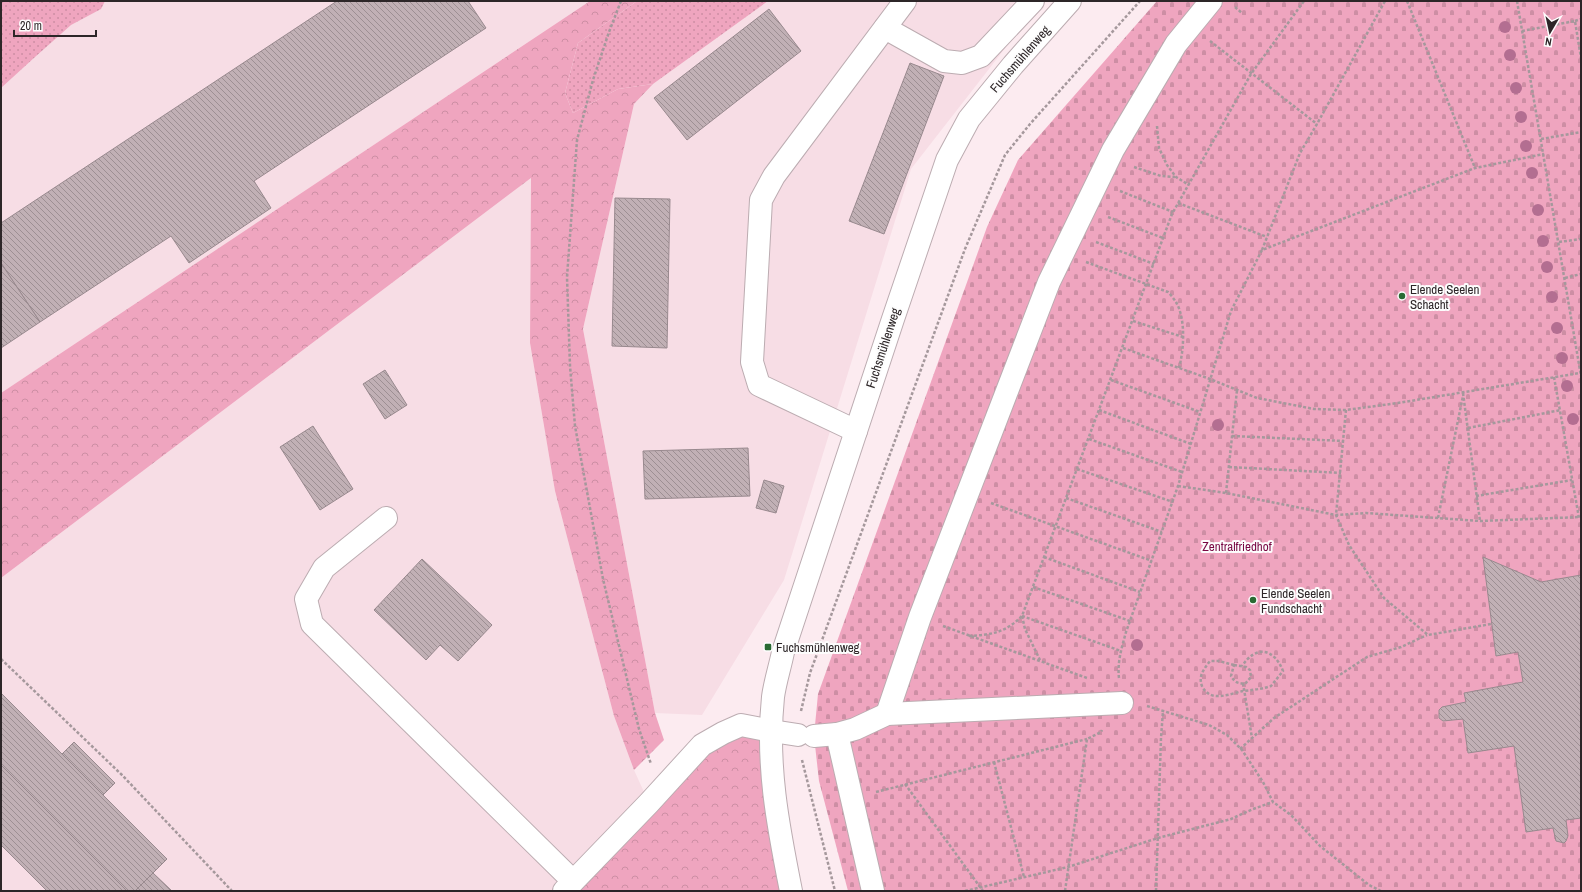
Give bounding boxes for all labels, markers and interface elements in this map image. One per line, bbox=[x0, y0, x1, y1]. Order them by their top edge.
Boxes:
scale bar bbox=[14, 12, 96, 38]
north arrow bbox=[1530, 12, 1570, 52]
text: 20 m bbox=[20, 18, 42, 34]
street label: Fuchsmühlenweg bbox=[986, 22, 1054, 96]
text: N bbox=[1544, 34, 1553, 49]
place label: Elende Seelen Schacht bbox=[1410, 281, 1479, 313]
marker: Elende Seelen Schacht bbox=[1397, 291, 1407, 301]
street label: Fuchsmühlenweg bbox=[862, 306, 904, 390]
park label: Zentralfriedhof bbox=[1202, 538, 1272, 555]
place label: Elende Seelen Fundschacht bbox=[1261, 585, 1330, 617]
marker: Elende Seelen Fundschacht bbox=[1248, 595, 1258, 605]
place label: Fuchsmühlenweg bbox=[776, 639, 860, 656]
marker: Fuchsmühlenweg bbox=[763, 642, 773, 652]

